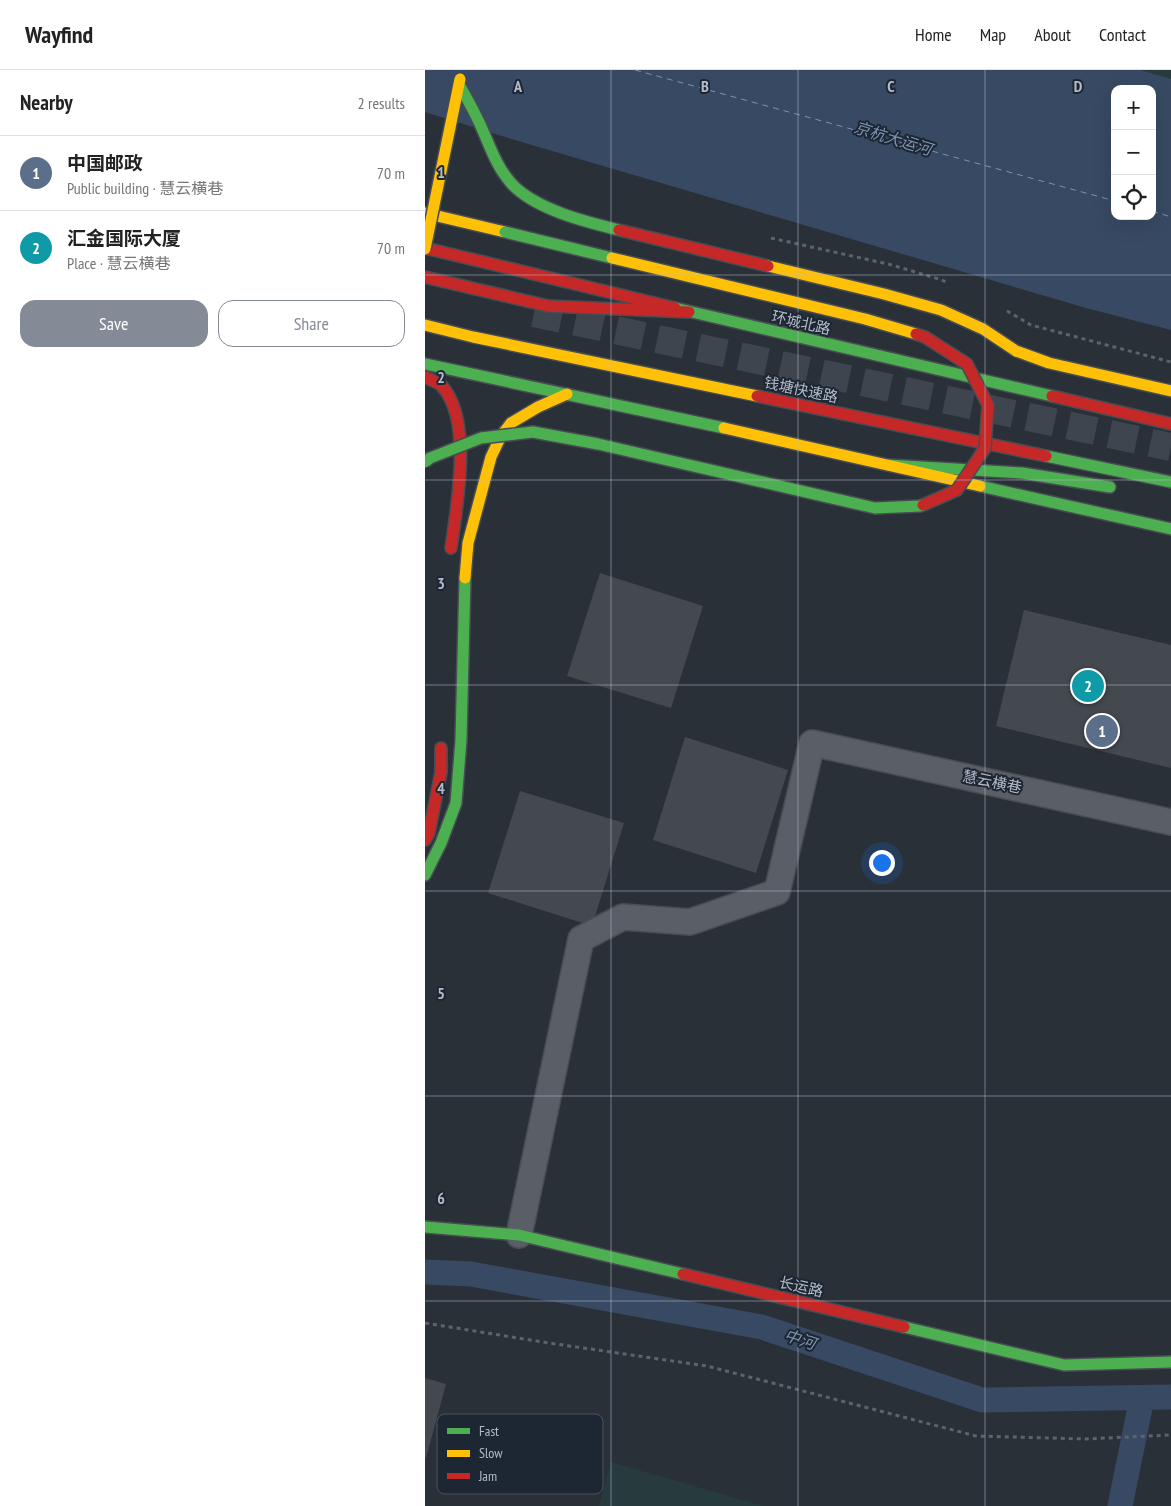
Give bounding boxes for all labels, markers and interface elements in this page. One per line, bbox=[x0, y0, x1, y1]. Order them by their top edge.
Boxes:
text: Wayfind bbox=[25, 19, 93, 50]
text: Home bbox=[915, 23, 952, 46]
text: Map bbox=[980, 23, 1006, 46]
text: About bbox=[1034, 23, 1071, 46]
text: Contact bbox=[1099, 23, 1146, 46]
text: A bbox=[513, 76, 523, 96]
text: B bbox=[701, 76, 709, 96]
text: C bbox=[887, 76, 895, 96]
text: D bbox=[1074, 76, 1083, 96]
map controls bbox=[1111, 85, 1156, 220]
button: + bbox=[1111, 85, 1156, 130]
text: Nearby bbox=[20, 89, 73, 116]
text: 2 results bbox=[358, 93, 405, 113]
water label: 京杭大运河 bbox=[852, 117, 937, 160]
button: − bbox=[1111, 130, 1156, 175]
text: 中国邮政 bbox=[67, 151, 143, 175]
text: 1 bbox=[437, 162, 445, 182]
text: 1 bbox=[32, 163, 40, 183]
text: 70 m bbox=[377, 163, 405, 183]
button: locate bbox=[1111, 175, 1156, 220]
text: Public building · 慧云横巷 bbox=[67, 178, 223, 198]
text: 汇金国际大厦 bbox=[67, 226, 181, 250]
text: 2 bbox=[32, 238, 40, 258]
text: 70 m bbox=[377, 238, 405, 258]
text: Place · 慧云横巷 bbox=[67, 253, 171, 273]
button: Save bbox=[20, 300, 208, 347]
button: Share bbox=[218, 300, 405, 347]
street label: 环城北路 bbox=[770, 307, 832, 339]
text: 2 bbox=[437, 367, 445, 387]
street label: 钱塘快速路 bbox=[762, 372, 840, 407]
text: 3 bbox=[437, 573, 445, 593]
pin: 2 bbox=[1072, 667, 1104, 705]
pin: 1 bbox=[1086, 712, 1118, 750]
street label: 慧云横巷 bbox=[961, 766, 1023, 797]
text: 4 bbox=[437, 778, 445, 798]
your location bbox=[869, 850, 895, 876]
text: 5 bbox=[437, 983, 445, 1003]
text: 6 bbox=[437, 1188, 445, 1208]
street label: 长运路 bbox=[777, 1272, 825, 1301]
water label: 中河 bbox=[782, 1325, 821, 1354]
legend bbox=[437, 1414, 603, 1494]
text: Fast bbox=[479, 1422, 499, 1440]
text: Slow bbox=[479, 1444, 503, 1462]
text: Jam bbox=[478, 1467, 497, 1485]

